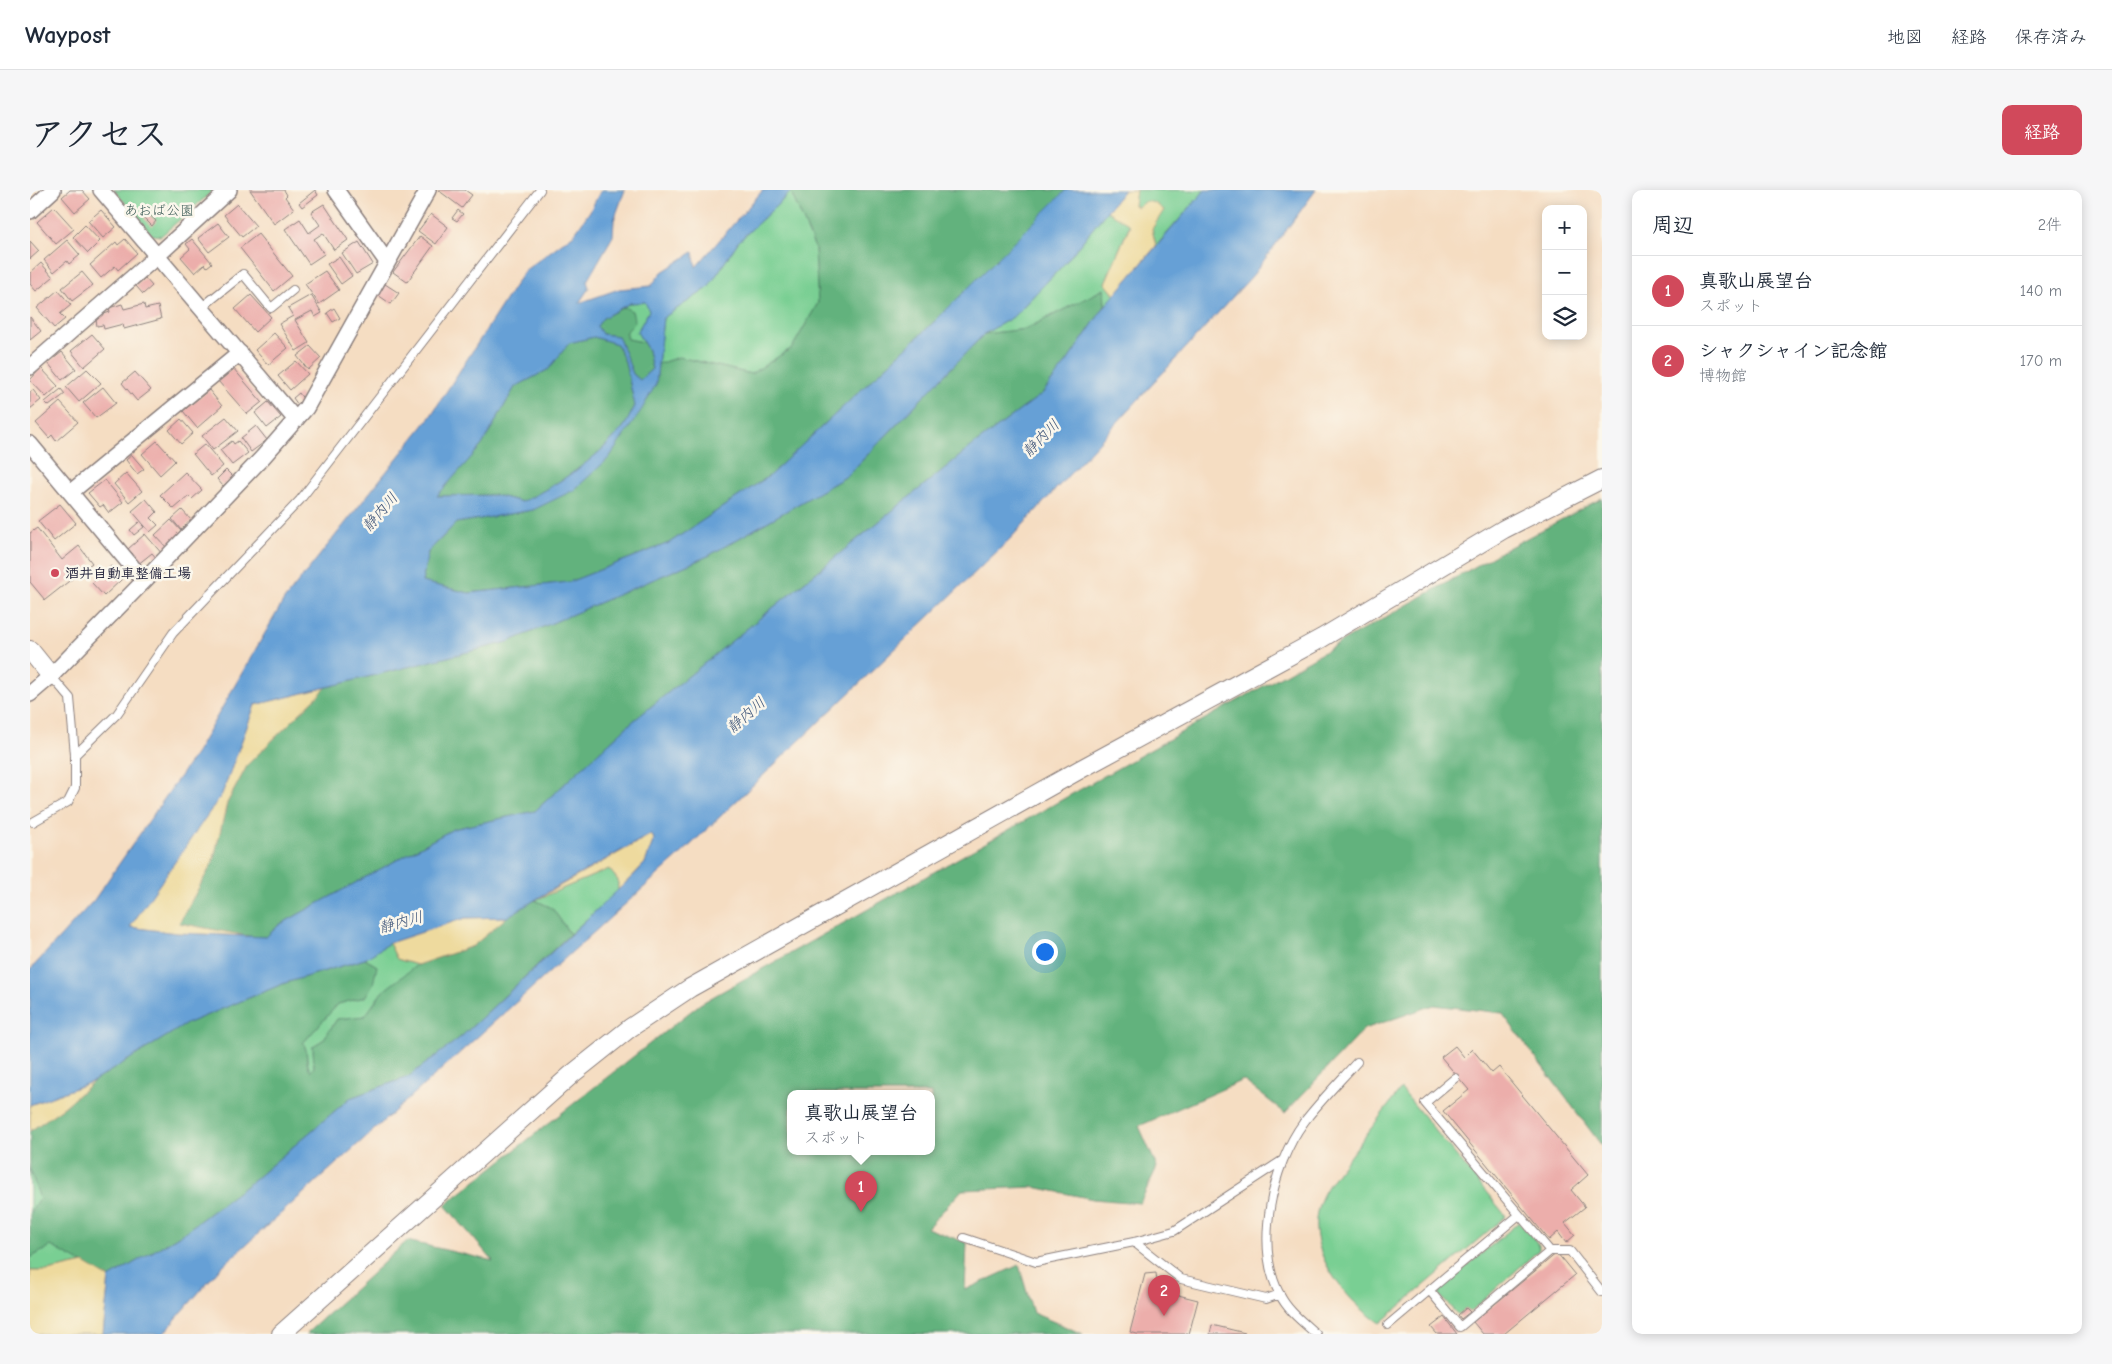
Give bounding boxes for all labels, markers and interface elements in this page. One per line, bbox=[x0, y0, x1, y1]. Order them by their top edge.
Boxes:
text: Waypost bbox=[25, 21, 110, 49]
text: 地図 bbox=[1887, 27, 1923, 48]
text: 経路 bbox=[1951, 27, 1987, 48]
text: 保存済み bbox=[2015, 27, 2087, 48]
button: 経路 bbox=[2002, 105, 2082, 155]
text: アクセス bbox=[30, 114, 168, 155]
park label: あおば公園 bbox=[124, 202, 194, 219]
map controls bbox=[1542, 205, 1587, 340]
button: + bbox=[1542, 205, 1587, 250]
text: 周辺 bbox=[1652, 213, 1694, 237]
text: 2件 bbox=[2038, 216, 2062, 234]
button: − bbox=[1542, 250, 1587, 295]
text: 真歌山展望台 bbox=[1699, 270, 1813, 292]
text: 1 bbox=[1665, 282, 1671, 300]
text: 140 m bbox=[2020, 282, 2062, 300]
button: layers bbox=[1542, 295, 1587, 340]
text: スポット bbox=[1699, 297, 1763, 315]
text: シャクシャイン記念館 bbox=[1699, 340, 1887, 362]
text: 2 bbox=[1664, 352, 1672, 370]
text: 170 m bbox=[2020, 352, 2062, 370]
text: 博物館 bbox=[1699, 367, 1747, 385]
water label: 静内川 bbox=[1019, 416, 1063, 460]
water label: 静内川 bbox=[358, 489, 402, 535]
place label: 酒井自動車整備工場 bbox=[65, 565, 191, 582]
marker: 酒井自動車整備工場 bbox=[49, 567, 61, 579]
water label: 静内川 bbox=[723, 693, 769, 737]
water label: 静内川 bbox=[377, 907, 425, 937]
your location bbox=[1032, 939, 1058, 965]
popup bbox=[787, 1090, 935, 1155]
text: 真歌山展望台 bbox=[804, 1102, 918, 1124]
text: スポット bbox=[804, 1129, 868, 1147]
pin: 1 bbox=[845, 1171, 877, 1212]
pin: 2 bbox=[1148, 1275, 1180, 1316]

